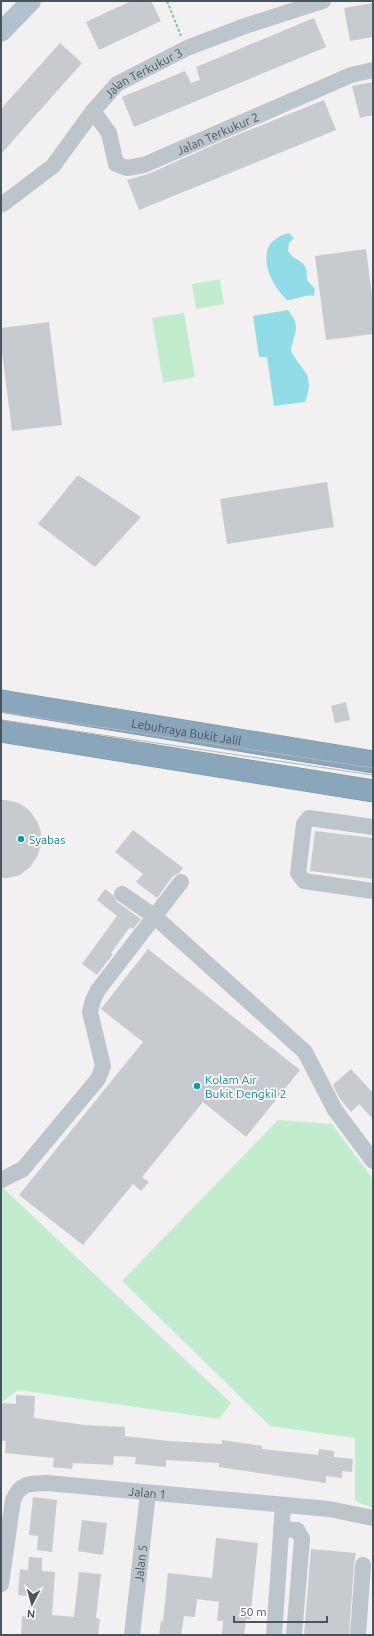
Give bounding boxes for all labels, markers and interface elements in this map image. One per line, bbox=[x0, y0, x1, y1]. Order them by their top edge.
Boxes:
street label: Jalan Terkukur 3 bbox=[101, 45, 184, 100]
street label: Jalan Terkukur 2 bbox=[174, 110, 260, 157]
street label: Lebuhraya Bukit Jalil bbox=[131, 716, 242, 747]
place label: Syabas bbox=[29, 833, 65, 846]
marker: Syabas bbox=[16, 834, 26, 844]
place label: Kolam Air Bukit Dengkil 2 bbox=[205, 1073, 286, 1100]
marker: Kolam Air Bukit Dengkil 2 bbox=[192, 1081, 202, 1091]
street label: Jalan 1 bbox=[128, 1484, 167, 1500]
street label: Jalan 5 bbox=[131, 1544, 149, 1583]
north arrow bbox=[12, 1584, 52, 1624]
scale bar bbox=[234, 1598, 327, 1624]
text: 50 m bbox=[240, 1605, 267, 1618]
text: N bbox=[26, 1608, 36, 1620]

